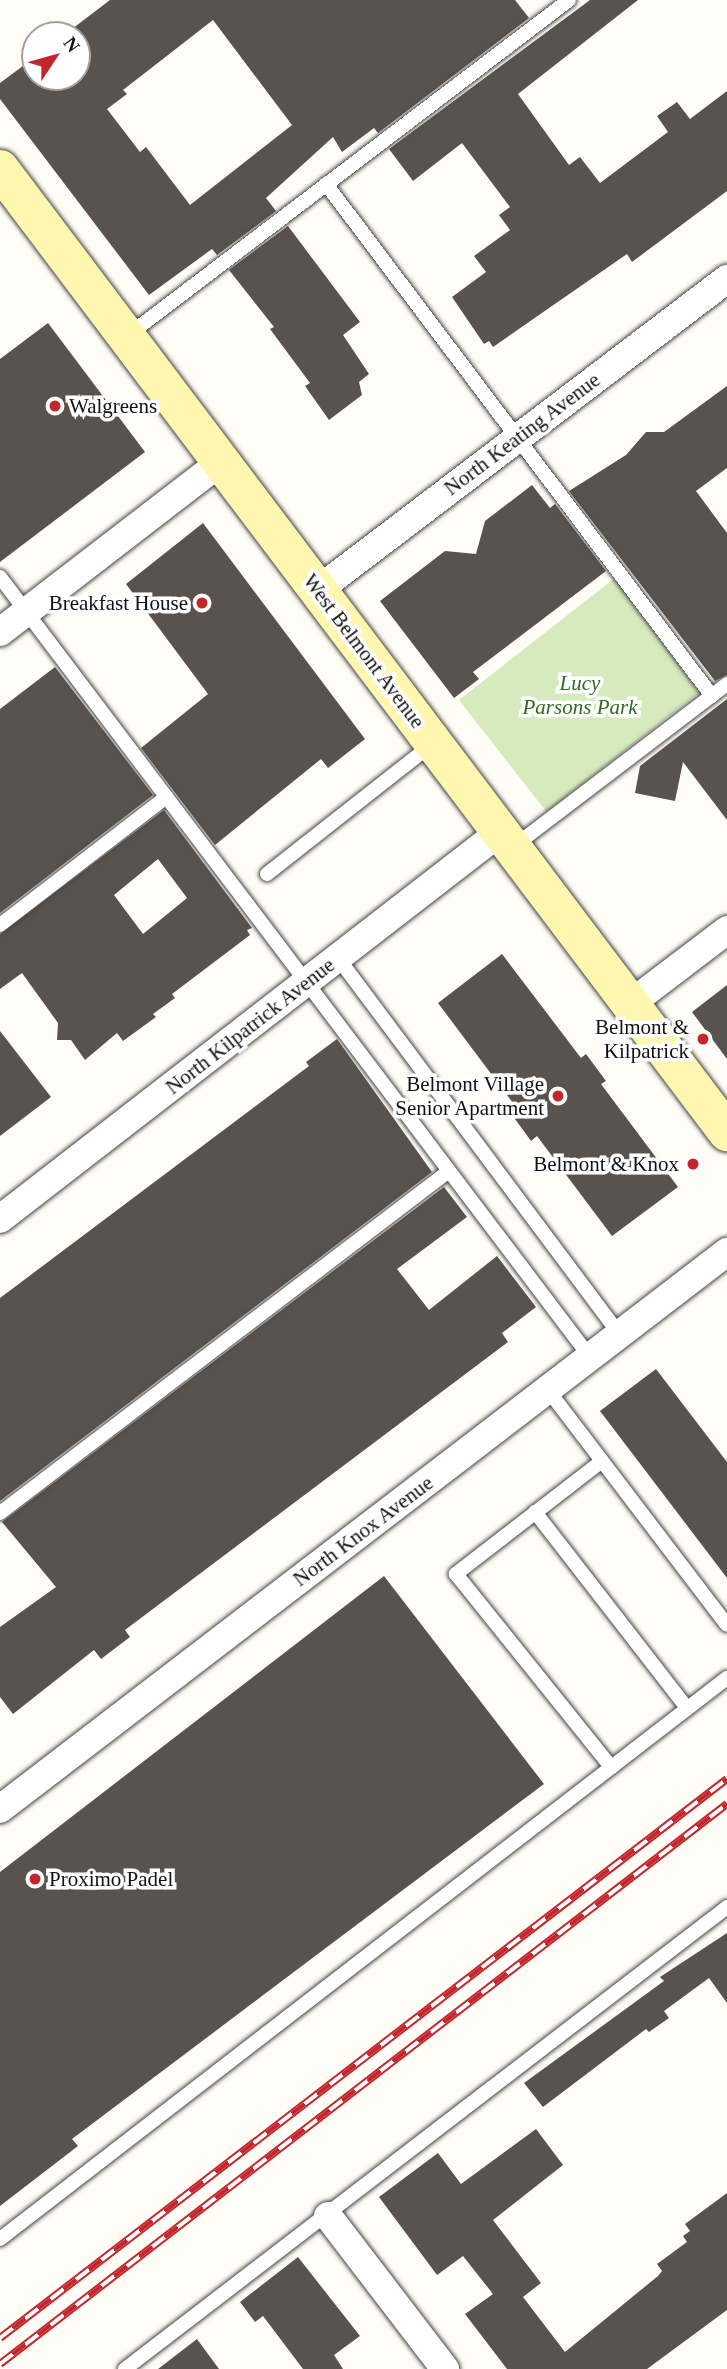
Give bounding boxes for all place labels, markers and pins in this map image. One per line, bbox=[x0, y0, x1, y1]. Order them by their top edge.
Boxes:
place label: Walgreens bbox=[69, 393, 157, 419]
marker: Walgreens bbox=[47, 398, 63, 414]
place label: Breakfast House bbox=[49, 590, 188, 616]
marker: Breakfast House bbox=[194, 595, 210, 611]
place label: Belmont & Kilpatrick bbox=[595, 1014, 689, 1064]
marker: Belmont & Kilpatrick bbox=[695, 1031, 711, 1047]
place label: Belmont Village Senior Apartment bbox=[394, 1071, 544, 1121]
marker: Belmont Village Senior Apartment bbox=[550, 1088, 566, 1104]
place label: Belmont & Knox bbox=[533, 1151, 679, 1177]
marker: Belmont & Knox bbox=[685, 1156, 701, 1172]
place label: Proximo Padel bbox=[49, 1866, 173, 1892]
marker: Proximo Padel bbox=[27, 1871, 43, 1887]

